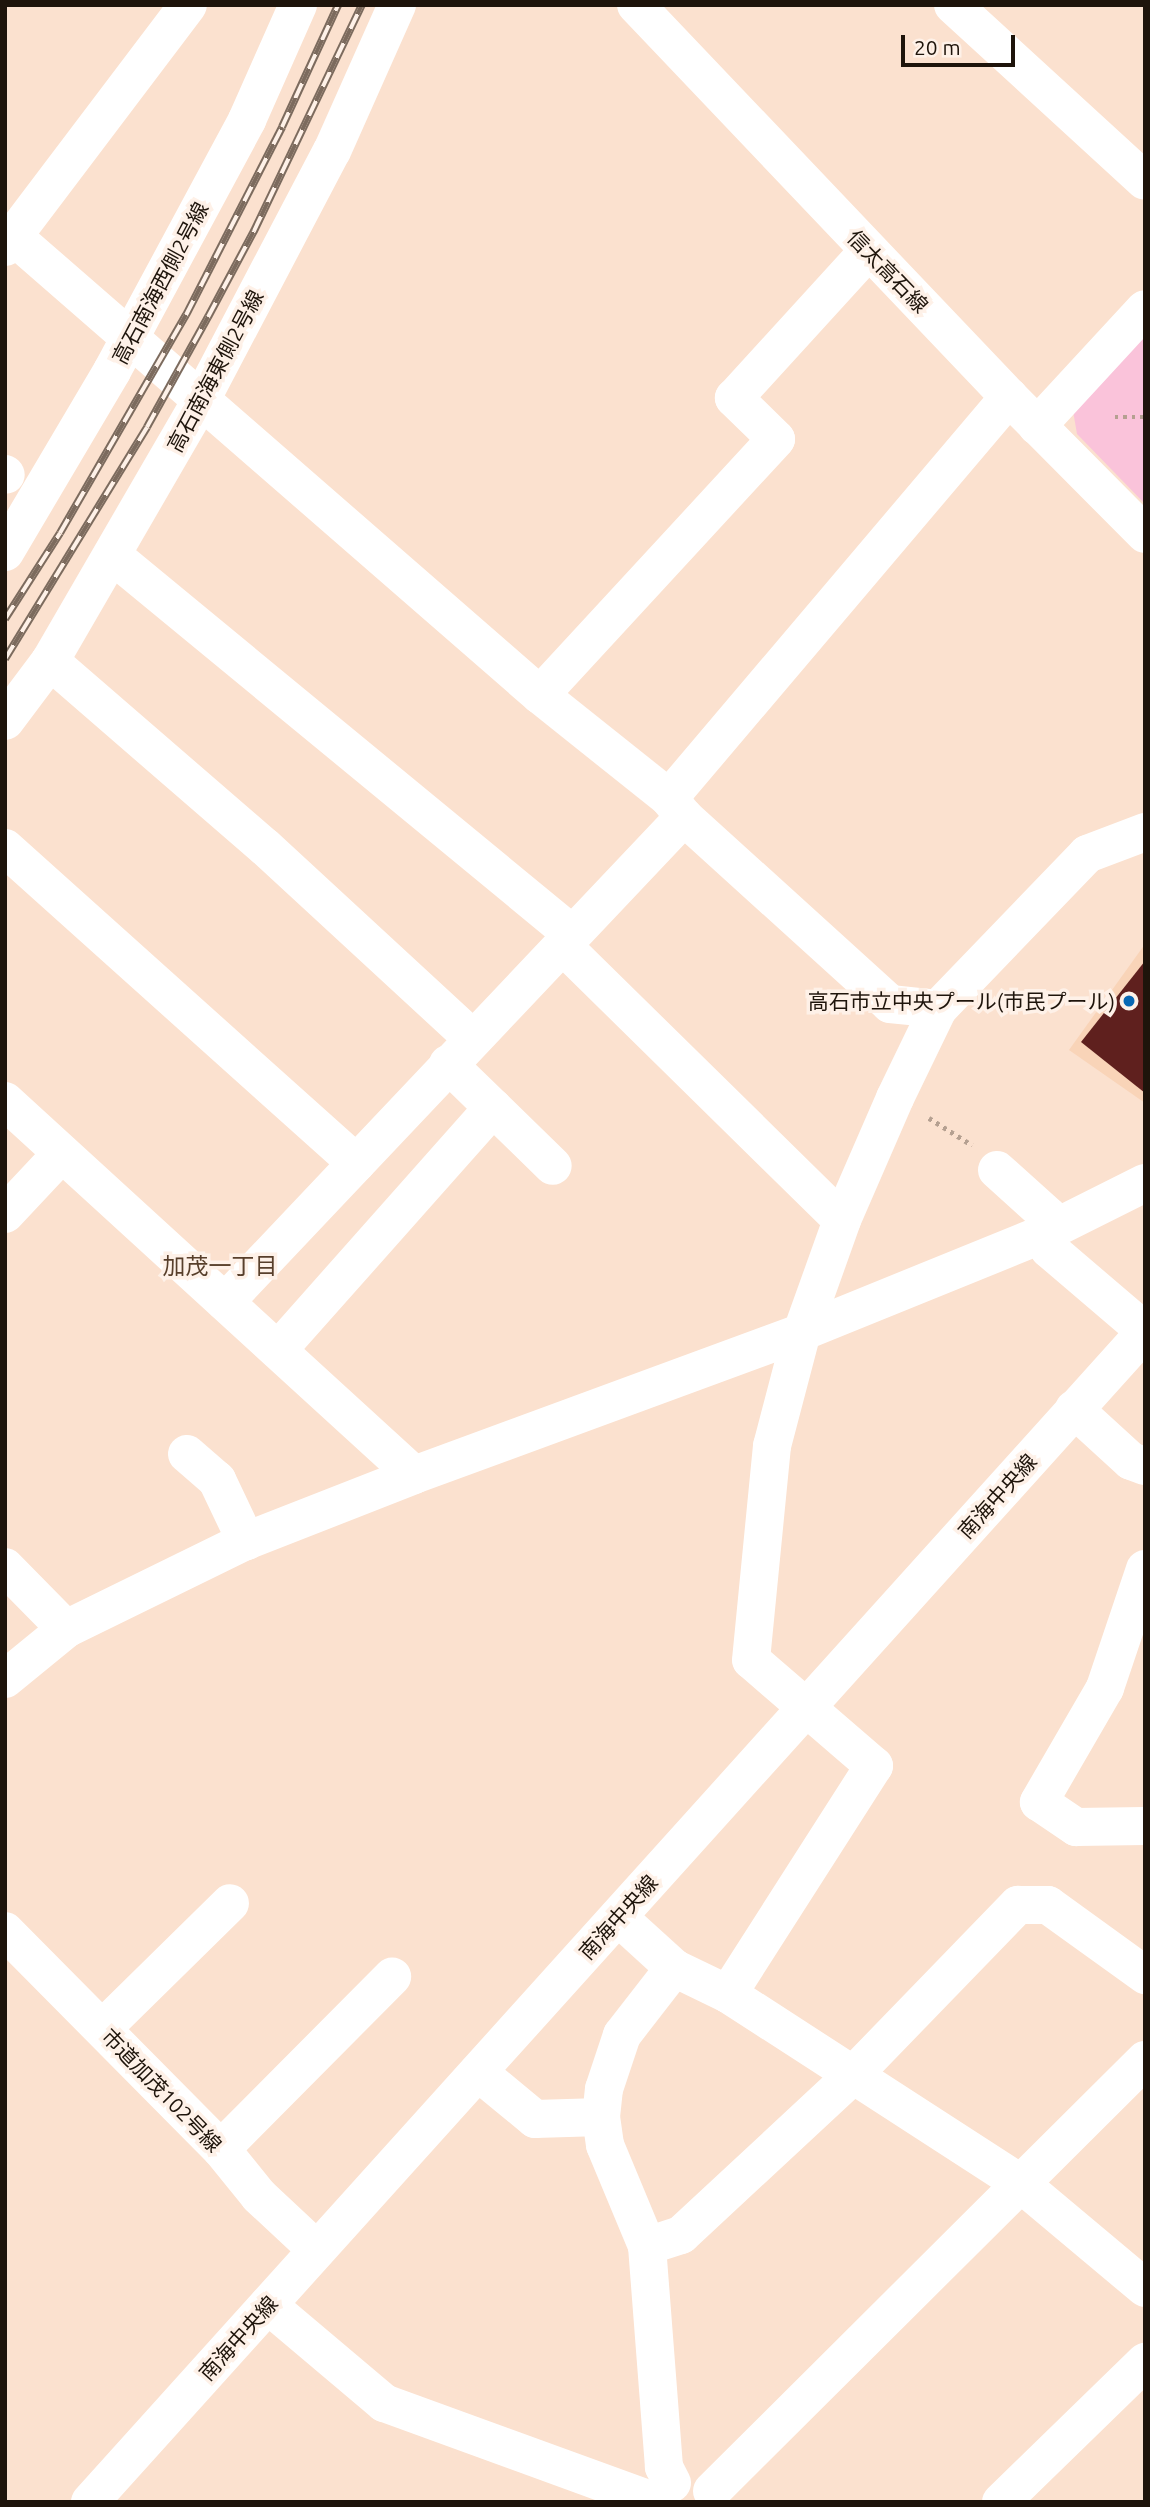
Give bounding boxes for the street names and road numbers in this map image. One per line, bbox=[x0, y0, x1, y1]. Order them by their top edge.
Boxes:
street label: 高石南海西側2号線 bbox=[107, 198, 213, 368]
street label: 信太高石線 bbox=[842, 224, 934, 318]
street label: 高石南海東側2号線 bbox=[162, 286, 268, 456]
street label: 南海中央線 bbox=[953, 1449, 1041, 1543]
street label: 南海中央線 bbox=[574, 1870, 662, 1964]
street label: 市道加茂102号線 bbox=[97, 2023, 227, 2157]
street label: 南海中央線 bbox=[194, 2291, 282, 2385]

